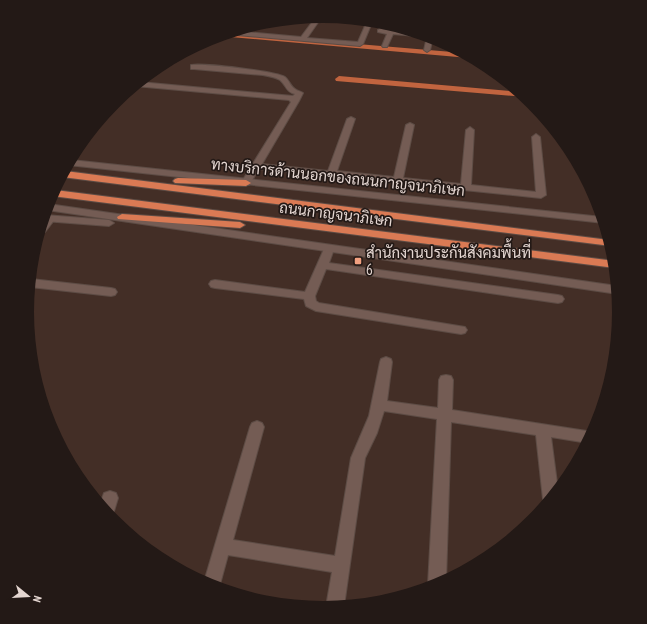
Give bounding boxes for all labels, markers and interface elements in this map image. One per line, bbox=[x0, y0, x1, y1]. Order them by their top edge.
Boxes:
street label: ทางบริการด้านนอกของถนนกาญจนาภิเษก bbox=[210, 154, 466, 200]
street label: ถนนกาญจนาภิเษก bbox=[278, 198, 394, 230]
place label: สำนักงานประกันสังคมพื้นที่ 6 bbox=[366, 238, 531, 279]
marker: สำนักงานประกันสังคมพื้นที่ 6 bbox=[353, 256, 363, 266]
north arrow bbox=[8, 576, 48, 616]
text: N bbox=[30, 594, 45, 604]

